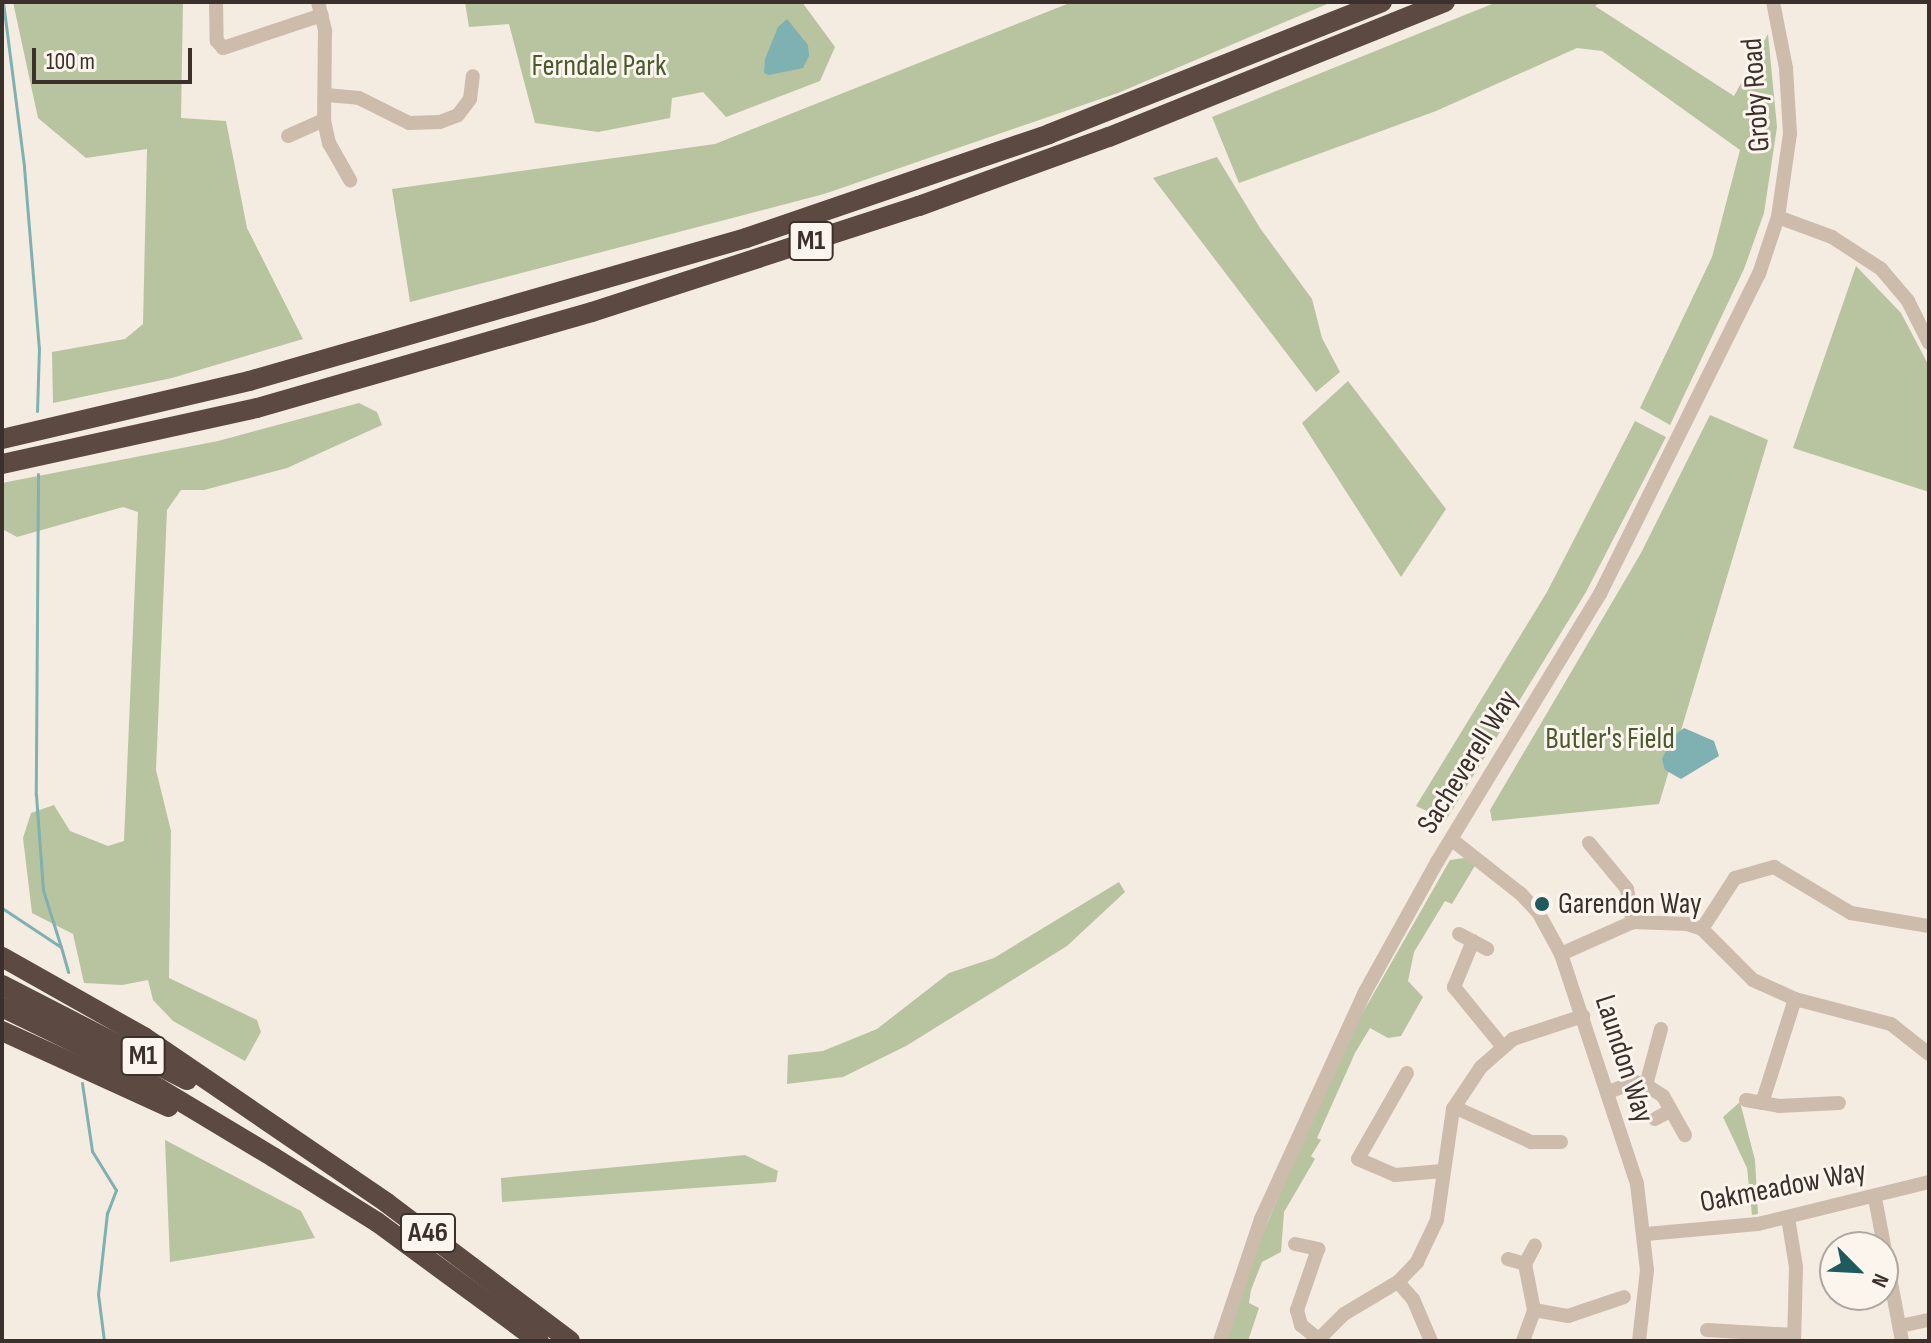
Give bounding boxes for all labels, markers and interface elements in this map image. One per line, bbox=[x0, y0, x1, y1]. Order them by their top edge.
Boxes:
scale bar bbox=[36, 32, 196, 82]
street label: Groby Road bbox=[1734, 37, 1778, 153]
text: 100 m bbox=[46, 47, 95, 76]
park label: Ferndale Park bbox=[532, 48, 666, 84]
road number: M1 bbox=[787, 217, 835, 265]
street label: Sacheverell Way bbox=[1410, 684, 1526, 840]
park label: Butler's Field bbox=[1545, 721, 1675, 757]
place label: Garendon Way bbox=[1558, 886, 1702, 922]
marker: Garendon Way bbox=[1533, 895, 1551, 913]
street label: Laundon Way bbox=[1586, 991, 1662, 1127]
road number: M1 bbox=[119, 1032, 167, 1080]
street label: Oakmeadow Way bbox=[1697, 1153, 1869, 1221]
road number: A46 bbox=[398, 1209, 458, 1257]
north arrow bbox=[1819, 1231, 1899, 1311]
text: N bbox=[1865, 1269, 1894, 1291]

